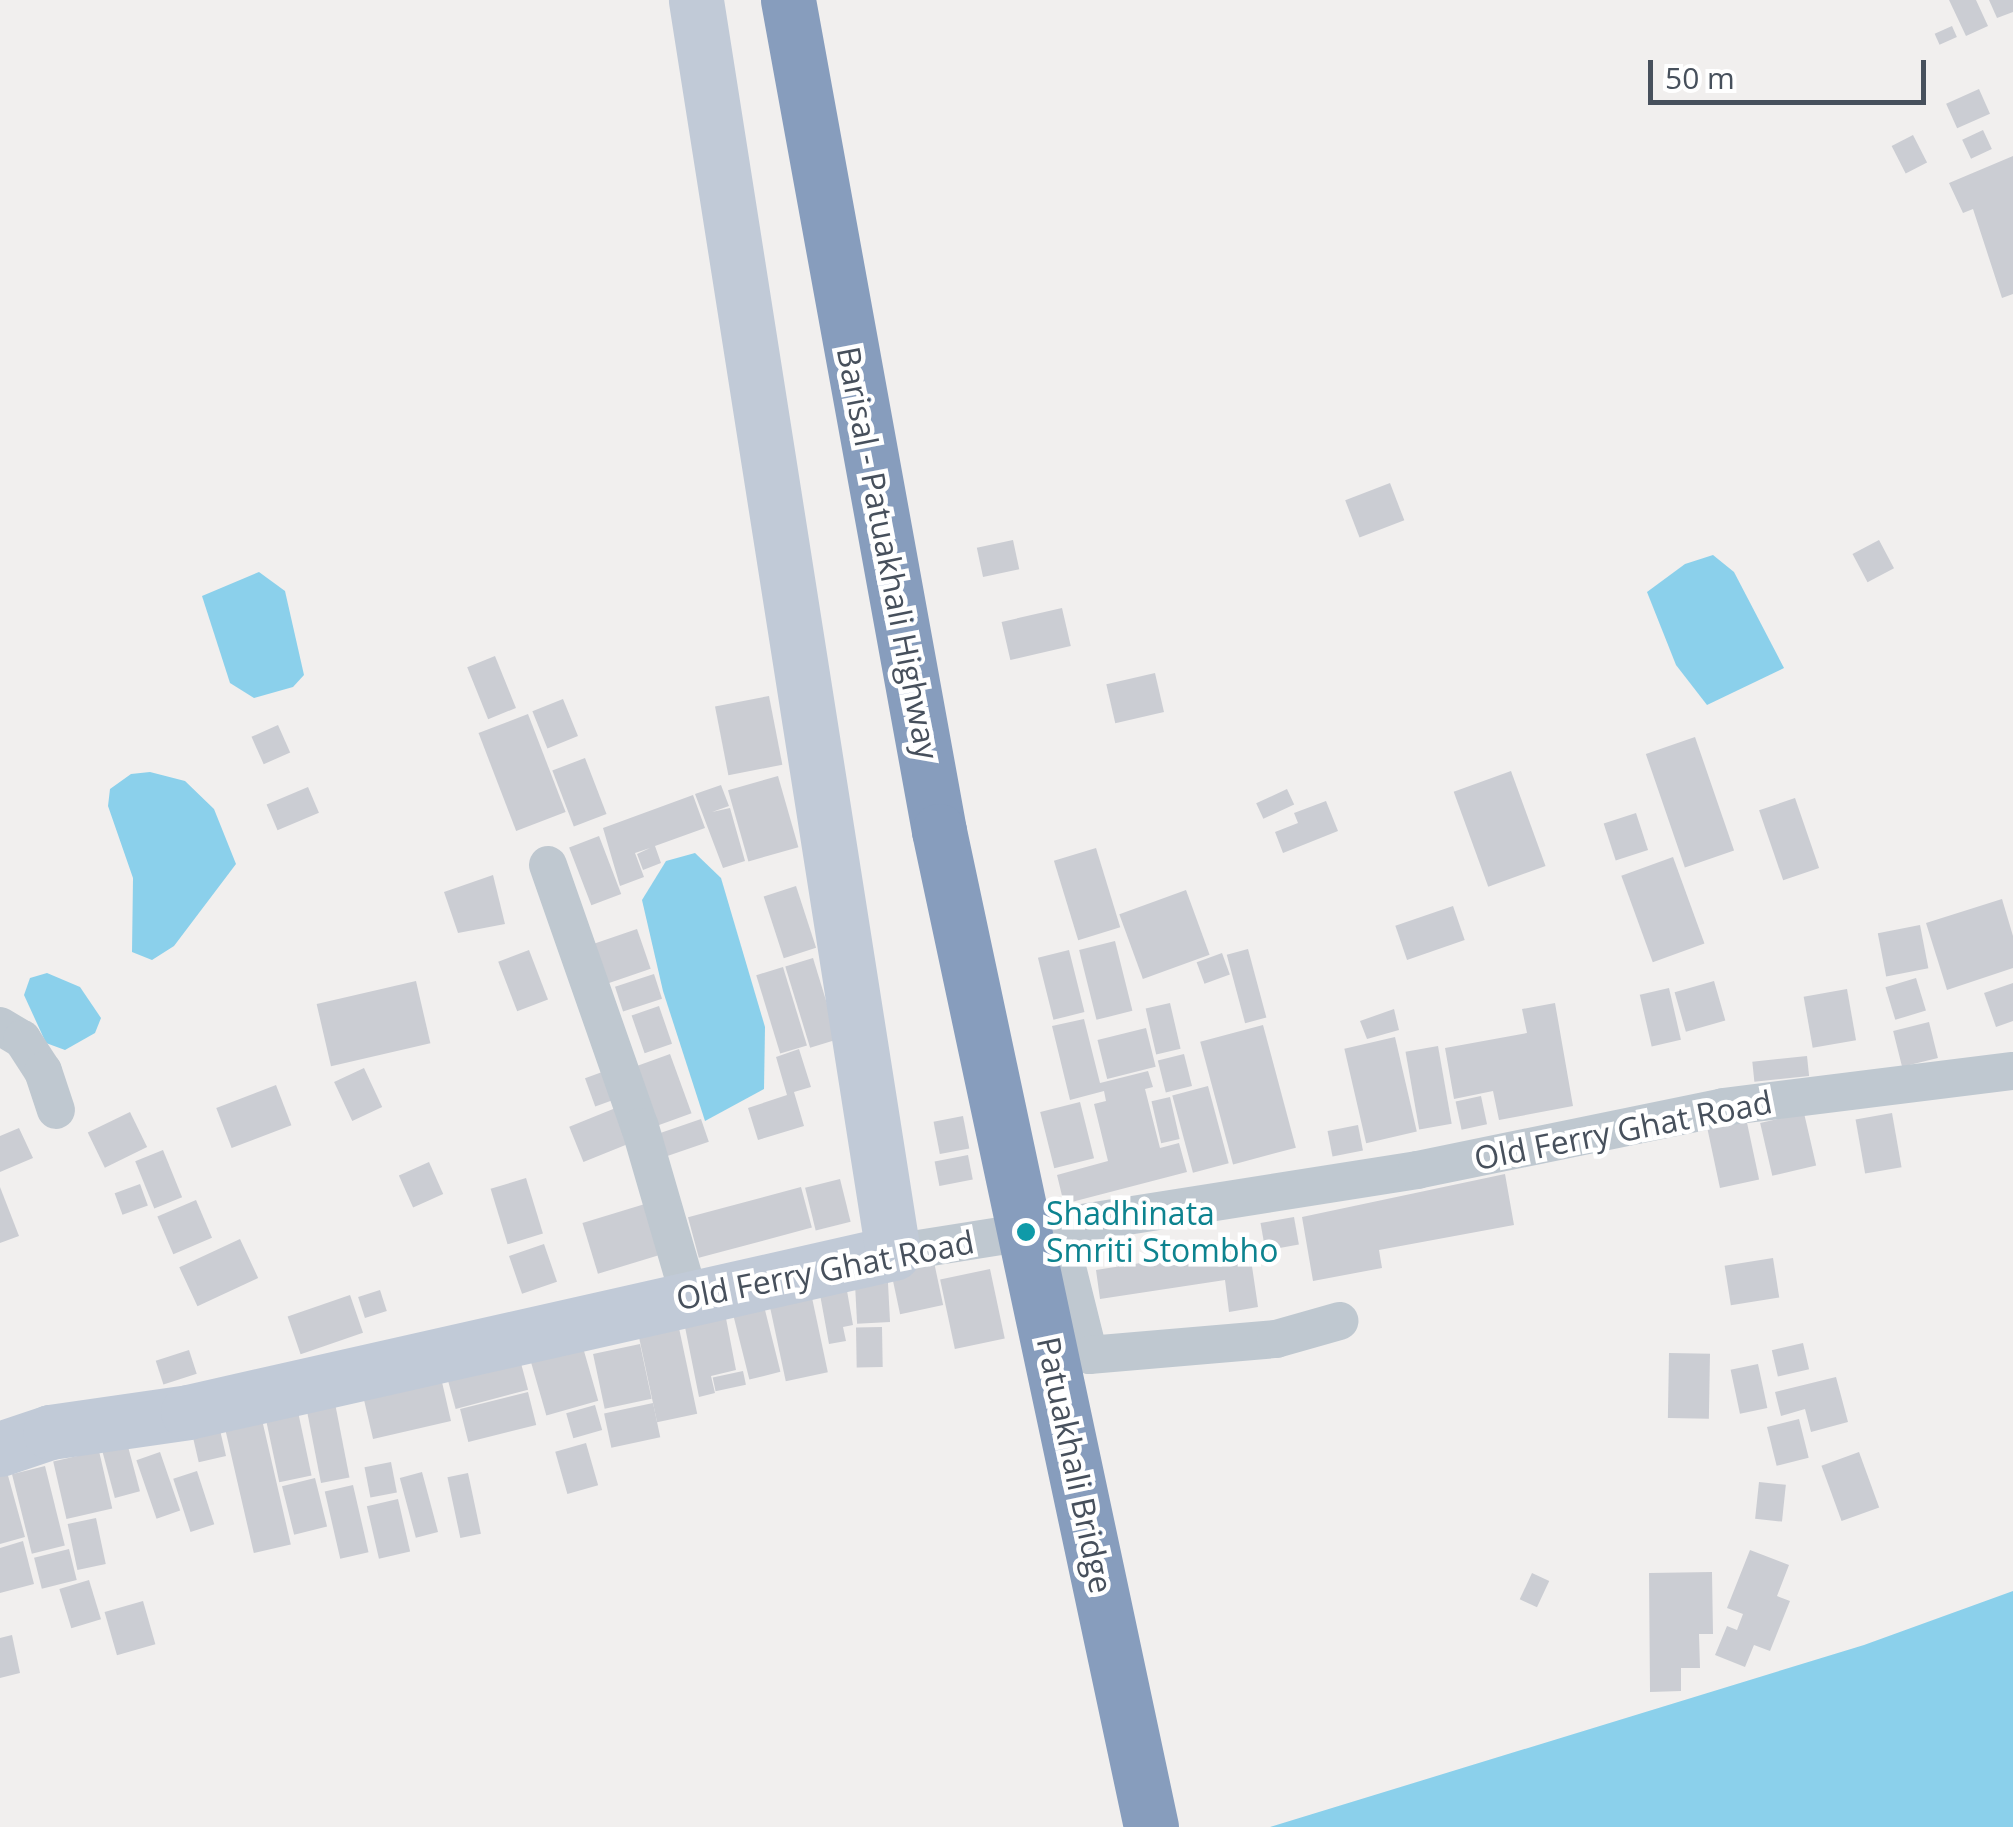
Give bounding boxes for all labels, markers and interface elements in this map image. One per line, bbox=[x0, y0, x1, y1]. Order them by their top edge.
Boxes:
scale bar bbox=[1653, 40, 1930, 102]
text: 50 m bbox=[1665, 57, 1735, 98]
street label: Barisal - Patuakhali Highway bbox=[829, 343, 947, 763]
street label: Old Ferry Ghat Road bbox=[1471, 1082, 1775, 1178]
place label: Shadhinata Smriti Stombho bbox=[1046, 1195, 1278, 1270]
marker: Shadhinata Smriti Stombho bbox=[1015, 1221, 1037, 1243]
street label: Old Ferry Ghat Road bbox=[673, 1222, 977, 1318]
street label: Patuakhali Bridge bbox=[1029, 1333, 1121, 1597]

